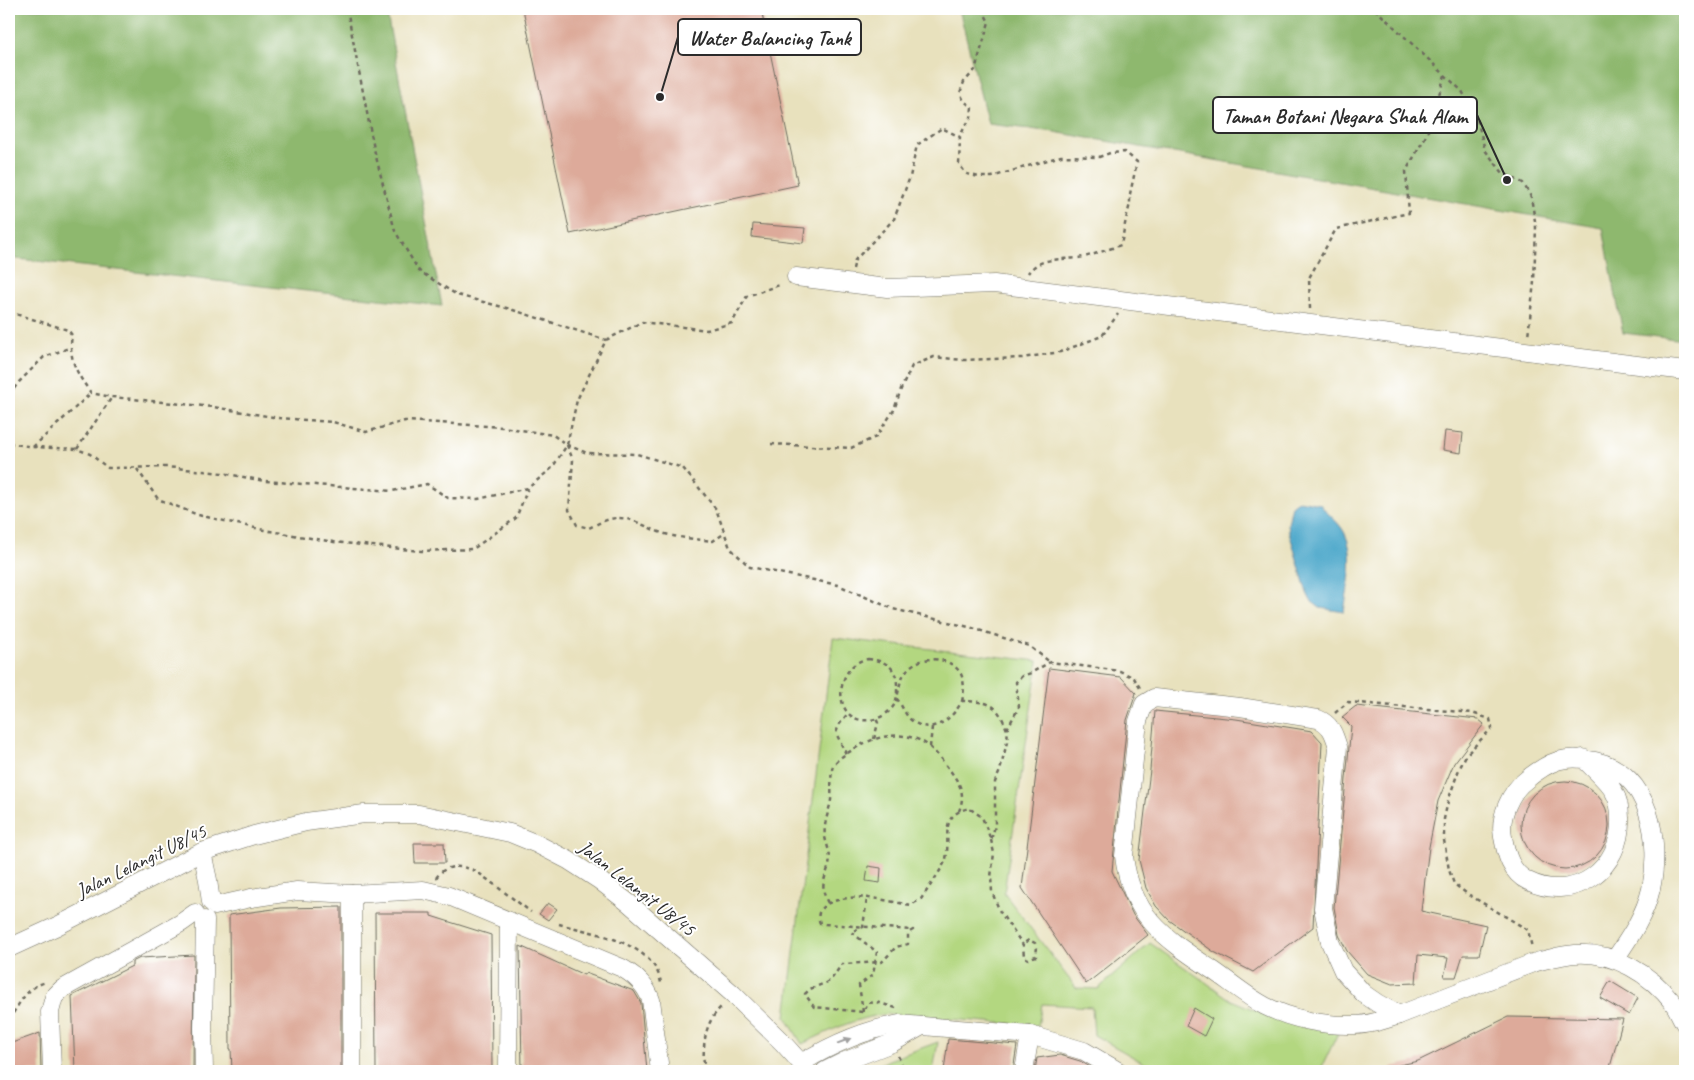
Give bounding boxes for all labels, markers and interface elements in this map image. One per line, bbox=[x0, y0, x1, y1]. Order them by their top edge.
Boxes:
callout: Water Balancing Tank bbox=[678, 19, 861, 55]
text: Water Balancing Tank bbox=[689, 25, 853, 51]
callout: Taman Botani Negara Shah Alam bbox=[1213, 97, 1477, 133]
text: Taman Botani Negara Shah Alam bbox=[1223, 103, 1469, 129]
street label: Jalan Lelangit U8/45 bbox=[71, 818, 211, 904]
street label: Jalan Lelangit U8/45 bbox=[573, 834, 701, 942]
one-way arrow bbox=[837, 1037, 852, 1045]

